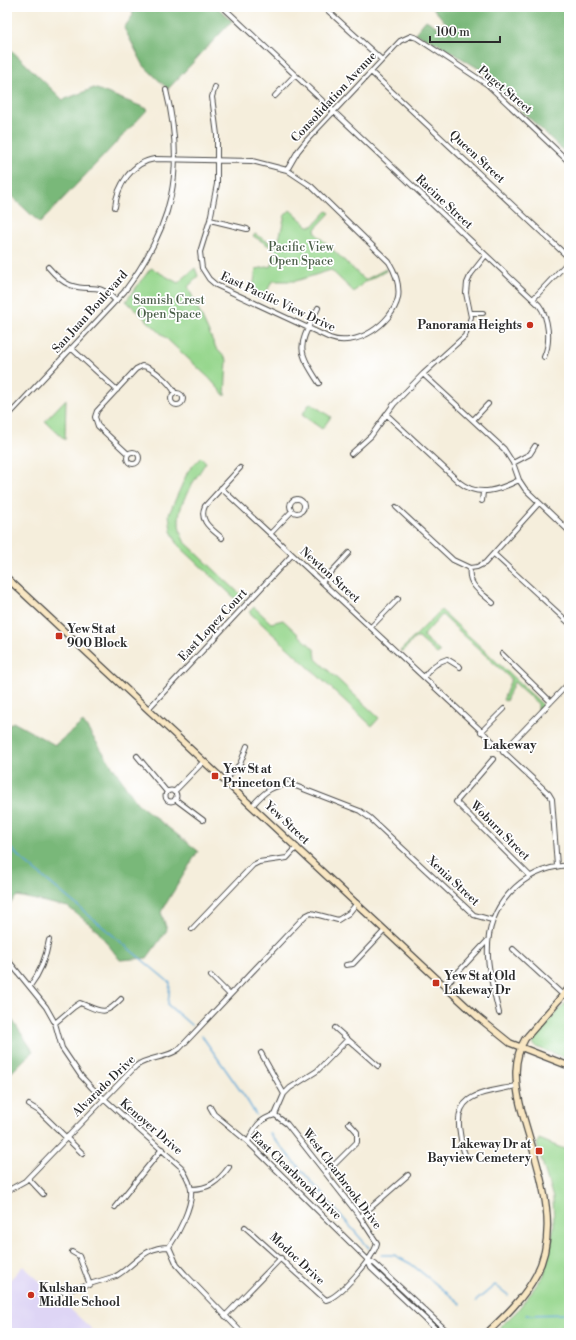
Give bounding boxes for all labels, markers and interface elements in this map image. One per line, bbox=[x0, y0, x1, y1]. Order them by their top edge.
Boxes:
scale bar bbox=[430, 18, 500, 44]
text: 100 m bbox=[436, 25, 470, 40]
street label: Consolidation Avenue bbox=[288, 48, 380, 146]
street label: Puget Street bbox=[475, 63, 536, 118]
street label: Queen Street bbox=[446, 127, 508, 187]
street label: Racine Street bbox=[412, 172, 476, 233]
park label: Pacific View Open Space bbox=[268, 240, 335, 269]
street label: San Juan Boulevard bbox=[49, 268, 131, 356]
street label: East Pacific View Drive bbox=[218, 269, 338, 335]
park label: Samish Crest Open Space bbox=[133, 293, 205, 322]
place label: Panorama Heights bbox=[418, 318, 522, 333]
marker: Panorama Heights bbox=[525, 320, 535, 330]
street label: Newton Street bbox=[297, 544, 364, 607]
street label: East Lopez Court bbox=[175, 585, 251, 664]
place label: Yew St at 900 Block bbox=[67, 622, 128, 651]
marker: Yew St at 900 Block bbox=[54, 631, 64, 641]
district label: Lakeway bbox=[483, 737, 537, 753]
place label: Yew St at Princeton Ct bbox=[223, 762, 296, 791]
marker: Yew St at Princeton Ct bbox=[210, 771, 220, 781]
street label: Woburn Street bbox=[466, 797, 533, 864]
street label: Yew Street bbox=[261, 798, 313, 848]
street label: Xenia Street bbox=[423, 852, 483, 910]
place label: Yew St at Old Lakeway Dr bbox=[444, 969, 516, 998]
marker: Yew St at Old Lakeway Dr bbox=[431, 978, 441, 988]
street label: Alvarado Drive bbox=[69, 1052, 139, 1120]
street label: Kenoyer Drive bbox=[117, 1096, 185, 1158]
street label: West Clearbrook Drive bbox=[299, 1125, 385, 1232]
street label: East Clearbrook Drive bbox=[248, 1129, 344, 1223]
place label: Lakeway Dr at Bayview Cemetery bbox=[428, 1137, 532, 1166]
marker: Lakeway Dr at Bayview Cemetery bbox=[534, 1146, 544, 1156]
street label: Modoc Drive bbox=[266, 1230, 328, 1288]
place label: Kulshan Middle School bbox=[39, 1281, 120, 1310]
marker: Kulshan Middle School bbox=[26, 1290, 36, 1300]

